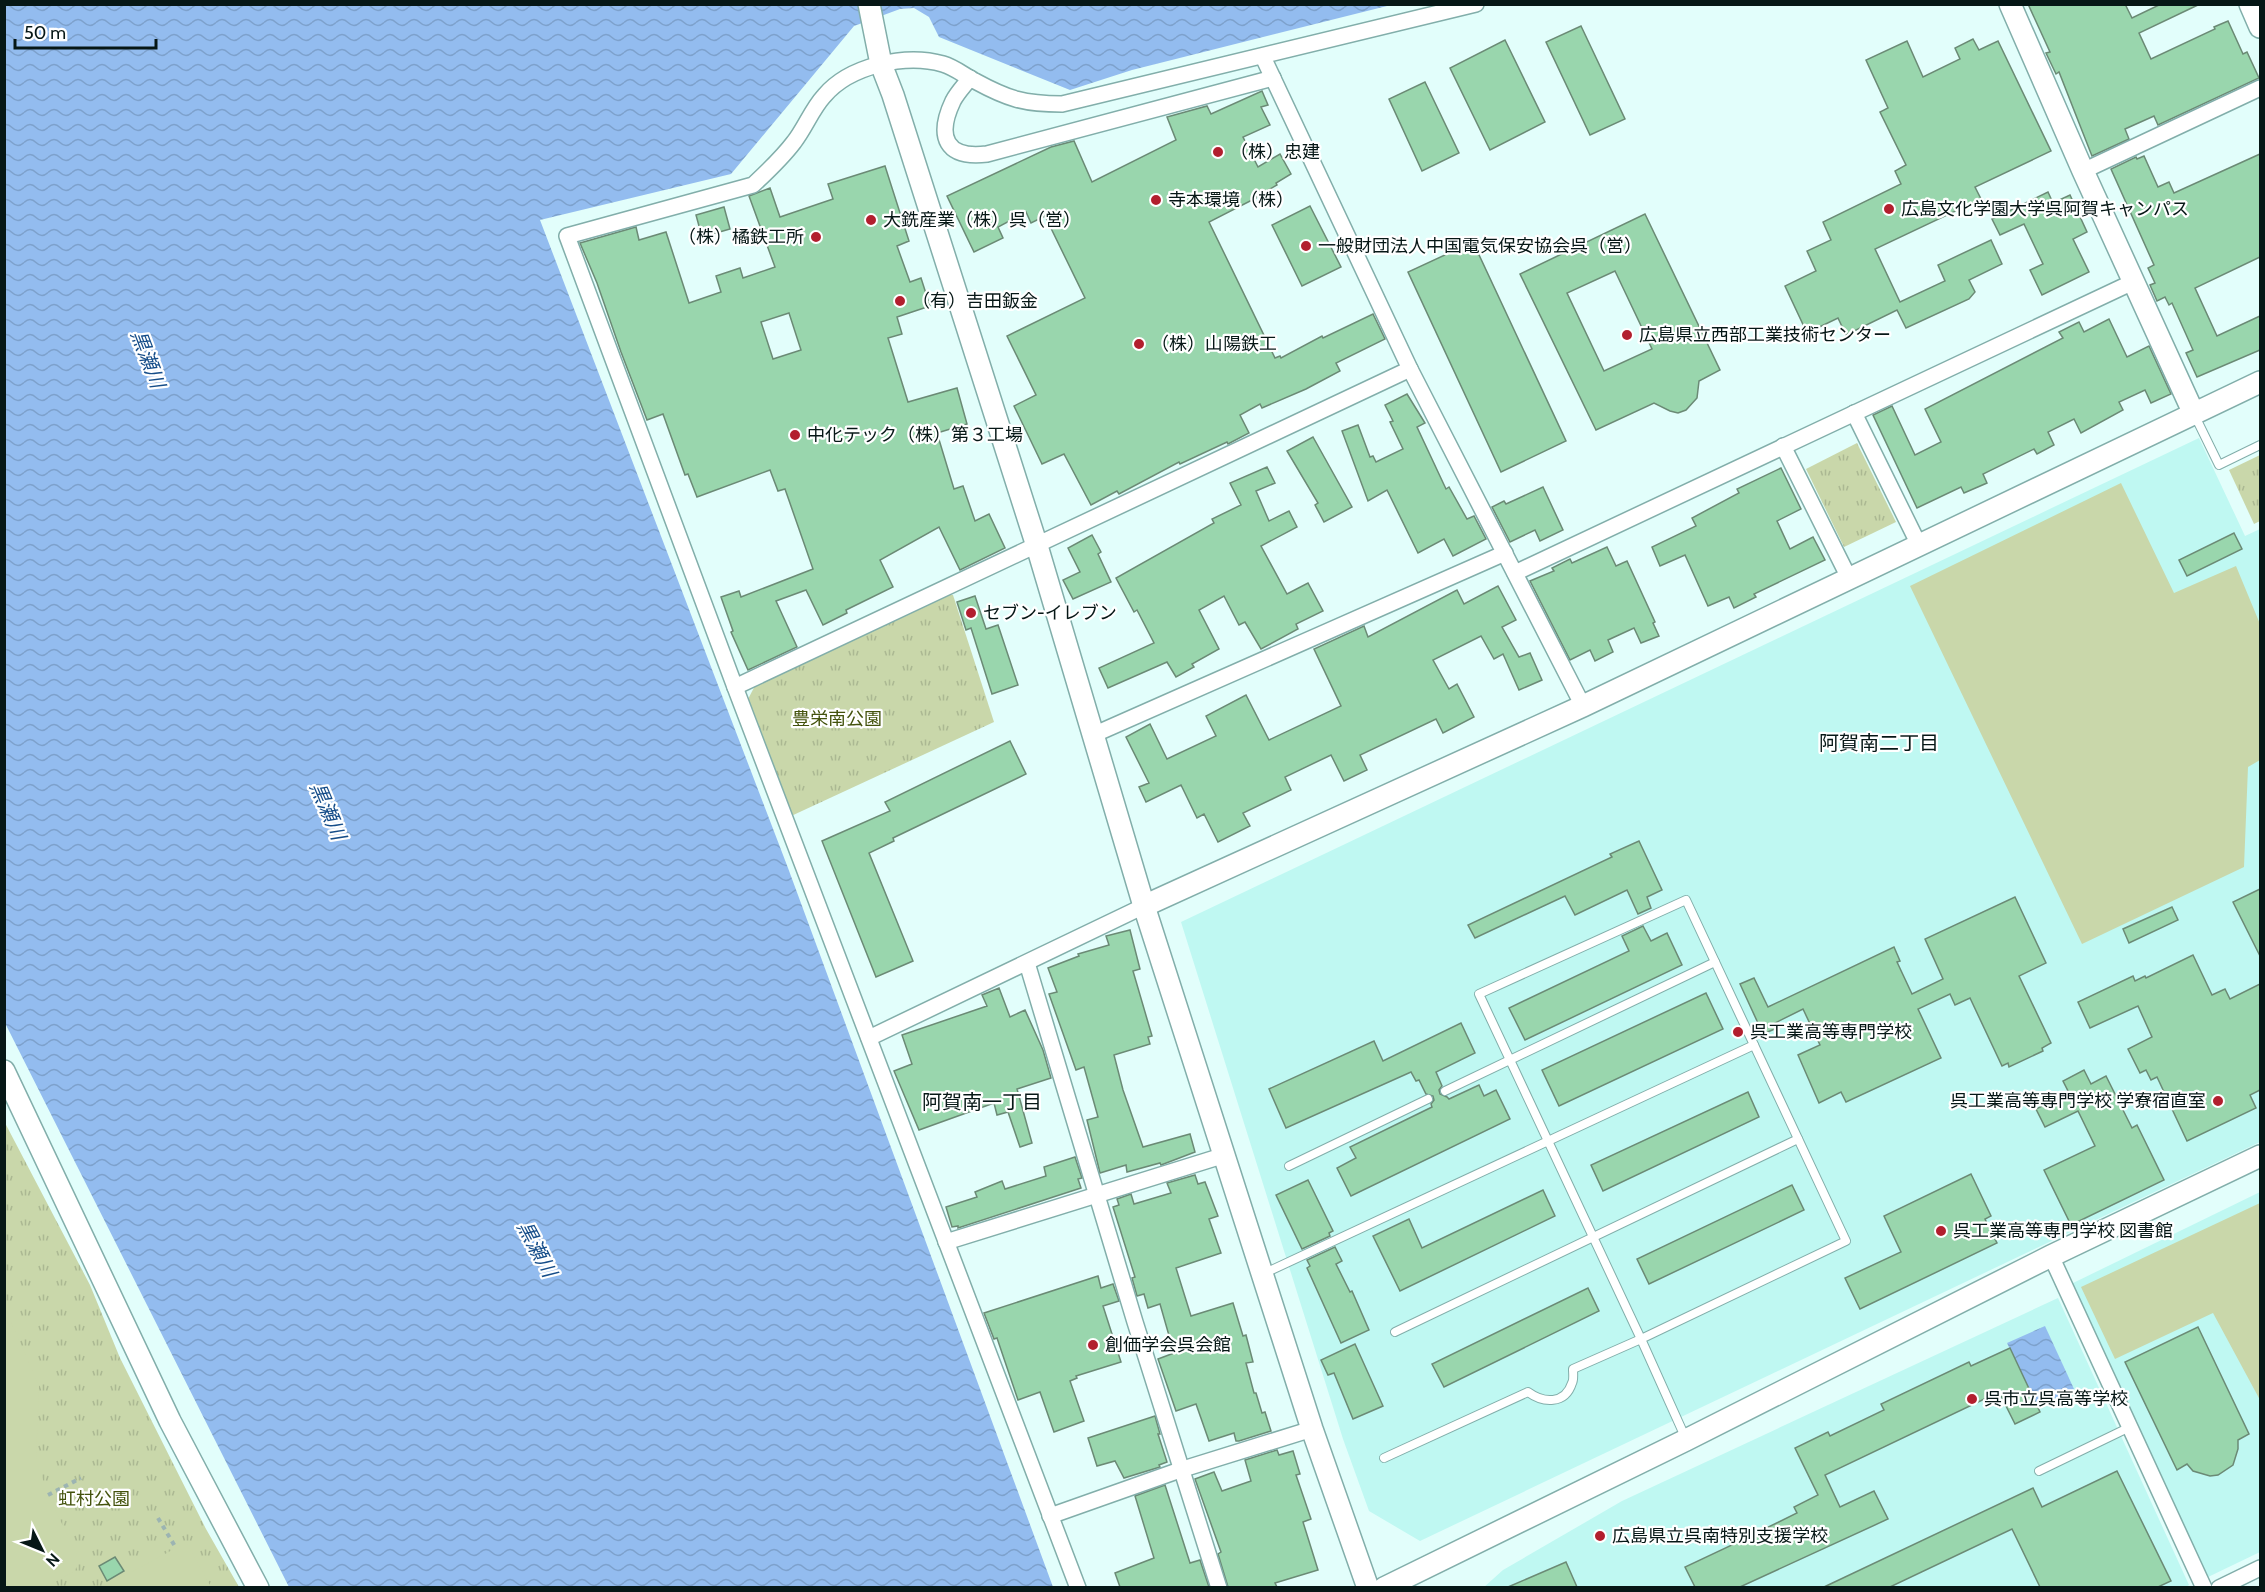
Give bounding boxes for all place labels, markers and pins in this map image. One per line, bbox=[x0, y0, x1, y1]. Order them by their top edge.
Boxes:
place label: （株）忠建 bbox=[1230, 141, 1320, 163]
marker: （株）忠建 bbox=[1211, 145, 1225, 159]
place label: 寺本環境（株） bbox=[1168, 189, 1294, 211]
marker: 寺本環境（株） bbox=[1149, 193, 1163, 207]
place label: 広島文化学園大学呉阿賀キャンパス bbox=[1901, 198, 2189, 220]
marker: 広島文化学園大学呉阿賀キャンパス bbox=[1882, 202, 1896, 216]
place label: 大銑産業（株）呉（営） bbox=[883, 209, 1081, 231]
marker: 大銑産業（株）呉（営） bbox=[864, 213, 878, 227]
place label: （株）橘鉄工所 bbox=[678, 226, 804, 248]
marker: （株）橘鉄工所 bbox=[809, 230, 823, 244]
place label: 一般財団法人中国電気保安協会呉（営） bbox=[1318, 235, 1642, 257]
marker: 一般財団法人中国電気保安協会呉（営） bbox=[1299, 239, 1313, 253]
place label: （有）吉田鈑金 bbox=[912, 290, 1038, 312]
marker: （有）吉田鈑金 bbox=[893, 294, 907, 308]
place label: 広島県立西部工業技術センター bbox=[1639, 324, 1891, 346]
marker: 広島県立西部工業技術センター bbox=[1620, 328, 1634, 342]
place label: （株）山陽鉄工 bbox=[1151, 333, 1277, 355]
marker: （株）山陽鉄工 bbox=[1132, 337, 1146, 351]
place label: 中化テック（株）第３工場 bbox=[807, 424, 1023, 446]
marker: 中化テック（株）第３工場 bbox=[788, 428, 802, 442]
place label: セブン-イレブン bbox=[983, 602, 1117, 624]
marker: セブン-イレブン bbox=[964, 606, 978, 620]
place label: 呉工業高等専門学校 bbox=[1750, 1021, 1912, 1043]
marker: 呉工業高等専門学校 bbox=[1731, 1025, 1745, 1039]
place label: 呉工業高等専門学校 学寮宿直室 bbox=[1950, 1090, 2206, 1112]
marker: 呉工業高等専門学校 学寮宿直室 bbox=[2211, 1094, 2225, 1108]
place label: 呉工業高等専門学校 図書館 bbox=[1953, 1220, 2173, 1242]
marker: 呉工業高等専門学校 図書館 bbox=[1934, 1224, 1948, 1238]
place label: 創価学会呉会館 bbox=[1105, 1334, 1231, 1356]
marker: 創価学会呉会館 bbox=[1086, 1338, 1100, 1352]
place label: 呉市立呉高等学校 bbox=[1984, 1388, 2128, 1410]
marker: 呉市立呉高等学校 bbox=[1965, 1392, 1979, 1406]
place label: 広島県立呉南特別支援学校 bbox=[1612, 1525, 1828, 1547]
marker: 広島県立呉南特別支援学校 bbox=[1593, 1529, 1607, 1543]

